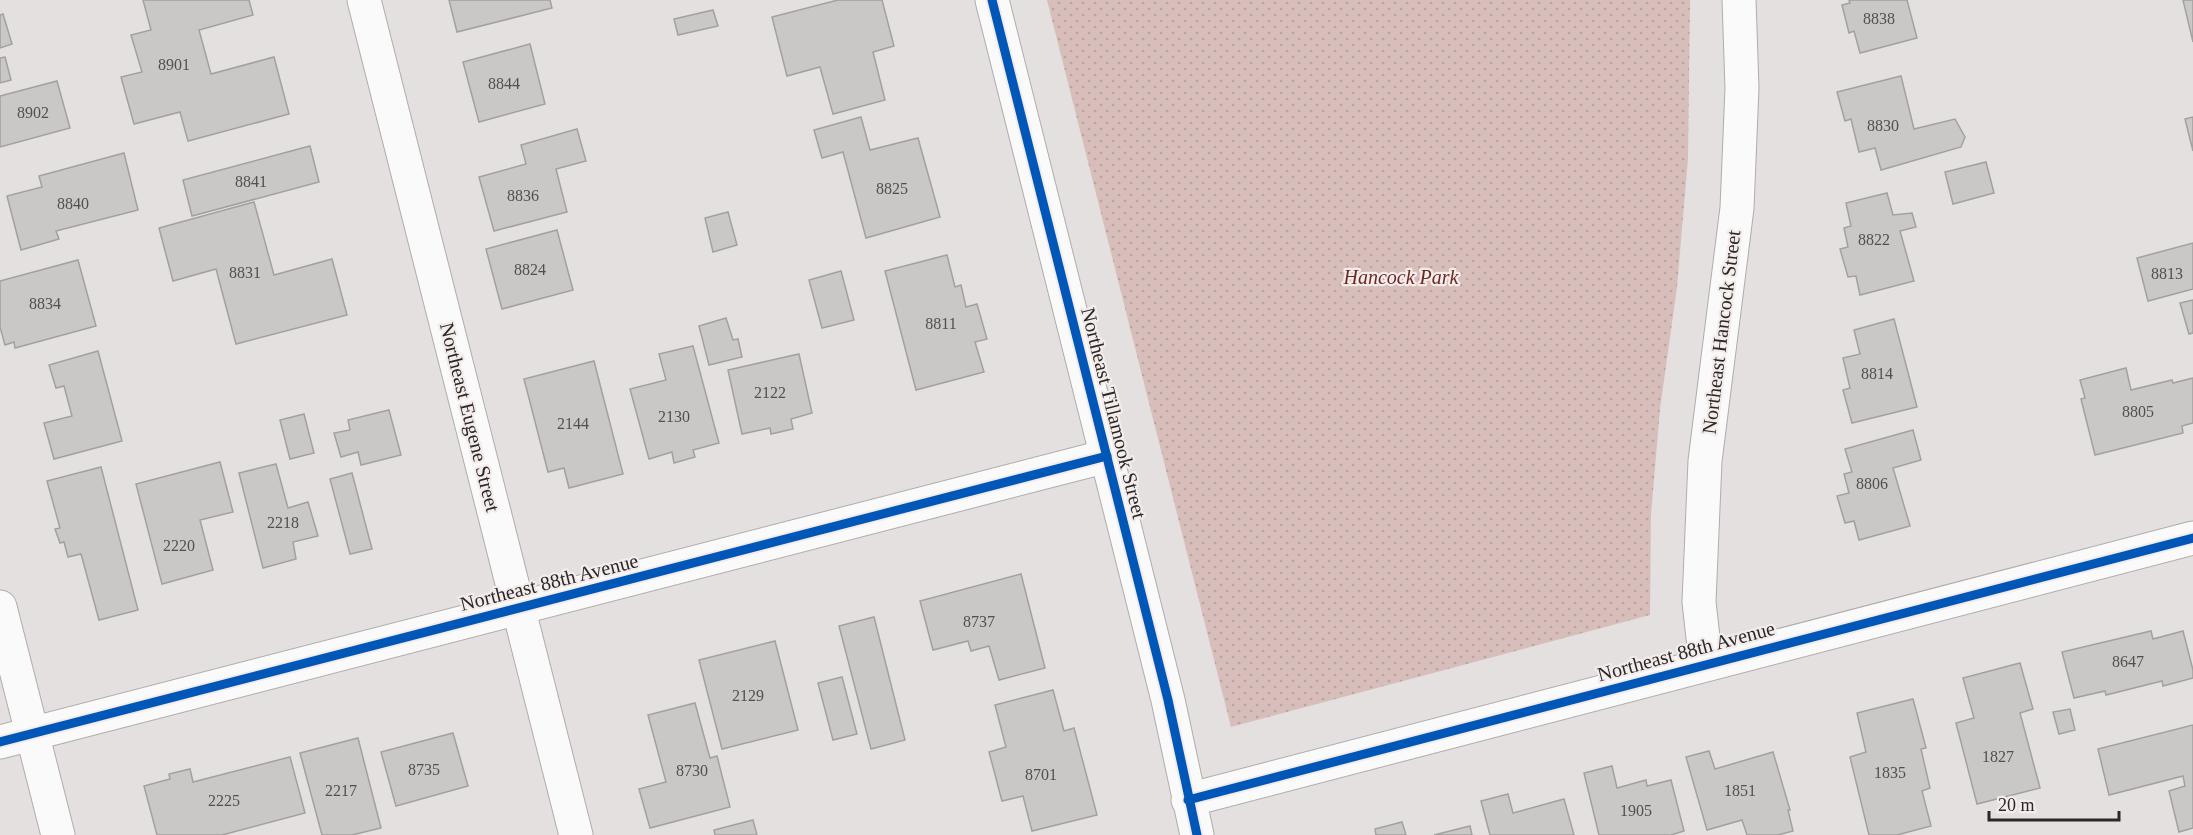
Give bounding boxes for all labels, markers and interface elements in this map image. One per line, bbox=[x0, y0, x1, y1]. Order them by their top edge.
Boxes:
house number: 8838 bbox=[1863, 10, 1895, 27]
house number: 8901 bbox=[158, 56, 190, 73]
house number: 8844 bbox=[488, 75, 520, 92]
house number: 8902 bbox=[17, 104, 49, 121]
house number: 8830 bbox=[1867, 117, 1899, 134]
house number: 8841 bbox=[235, 173, 267, 190]
house number: 8825 bbox=[876, 180, 908, 197]
house number: 8836 bbox=[507, 187, 539, 204]
house number: 8840 bbox=[57, 195, 89, 212]
street label: Northeast Hancock Street bbox=[1698, 228, 1744, 435]
house number: 8822 bbox=[1858, 231, 1890, 248]
house number: 8824 bbox=[514, 261, 546, 278]
house number: 8831 bbox=[229, 264, 261, 281]
house number: 8813 bbox=[2151, 265, 2183, 282]
park label: Hancock Park bbox=[1343, 266, 1460, 288]
house number: 8834 bbox=[29, 295, 61, 312]
street label: Northeast Tillamook Street bbox=[1077, 305, 1151, 521]
house number: 8811 bbox=[925, 315, 957, 332]
street label: Northeast Eugene Street bbox=[435, 320, 504, 515]
house number: 8814 bbox=[1861, 365, 1893, 382]
house number: 2122 bbox=[754, 384, 786, 401]
house number: 8805 bbox=[2122, 403, 2154, 420]
house number: 2130 bbox=[658, 408, 690, 425]
house number: 2144 bbox=[557, 415, 589, 432]
house number: 8806 bbox=[1856, 475, 1888, 492]
house number: 2218 bbox=[267, 514, 299, 531]
house number: 2220 bbox=[163, 537, 195, 554]
street label: Northeast 88th Avenue bbox=[458, 549, 641, 615]
house number: 8737 bbox=[963, 613, 995, 630]
street label: Northeast 88th Avenue bbox=[1595, 617, 1777, 685]
house number: 8647 bbox=[2112, 653, 2144, 670]
house number: 2129 bbox=[732, 687, 764, 704]
house number: 1827 bbox=[1982, 748, 2014, 765]
house number: 8735 bbox=[408, 761, 440, 778]
house number: 8730 bbox=[676, 762, 708, 779]
house number: 1835 bbox=[1874, 764, 1906, 781]
house number: 8701 bbox=[1025, 766, 1057, 783]
house number: 2217 bbox=[325, 782, 357, 799]
house number: 1851 bbox=[1724, 782, 1756, 799]
scale bar bbox=[1989, 784, 2120, 822]
house number: 2225 bbox=[208, 792, 240, 809]
text: 20 m bbox=[1998, 795, 2035, 815]
house number: 1905 bbox=[1620, 802, 1652, 819]

